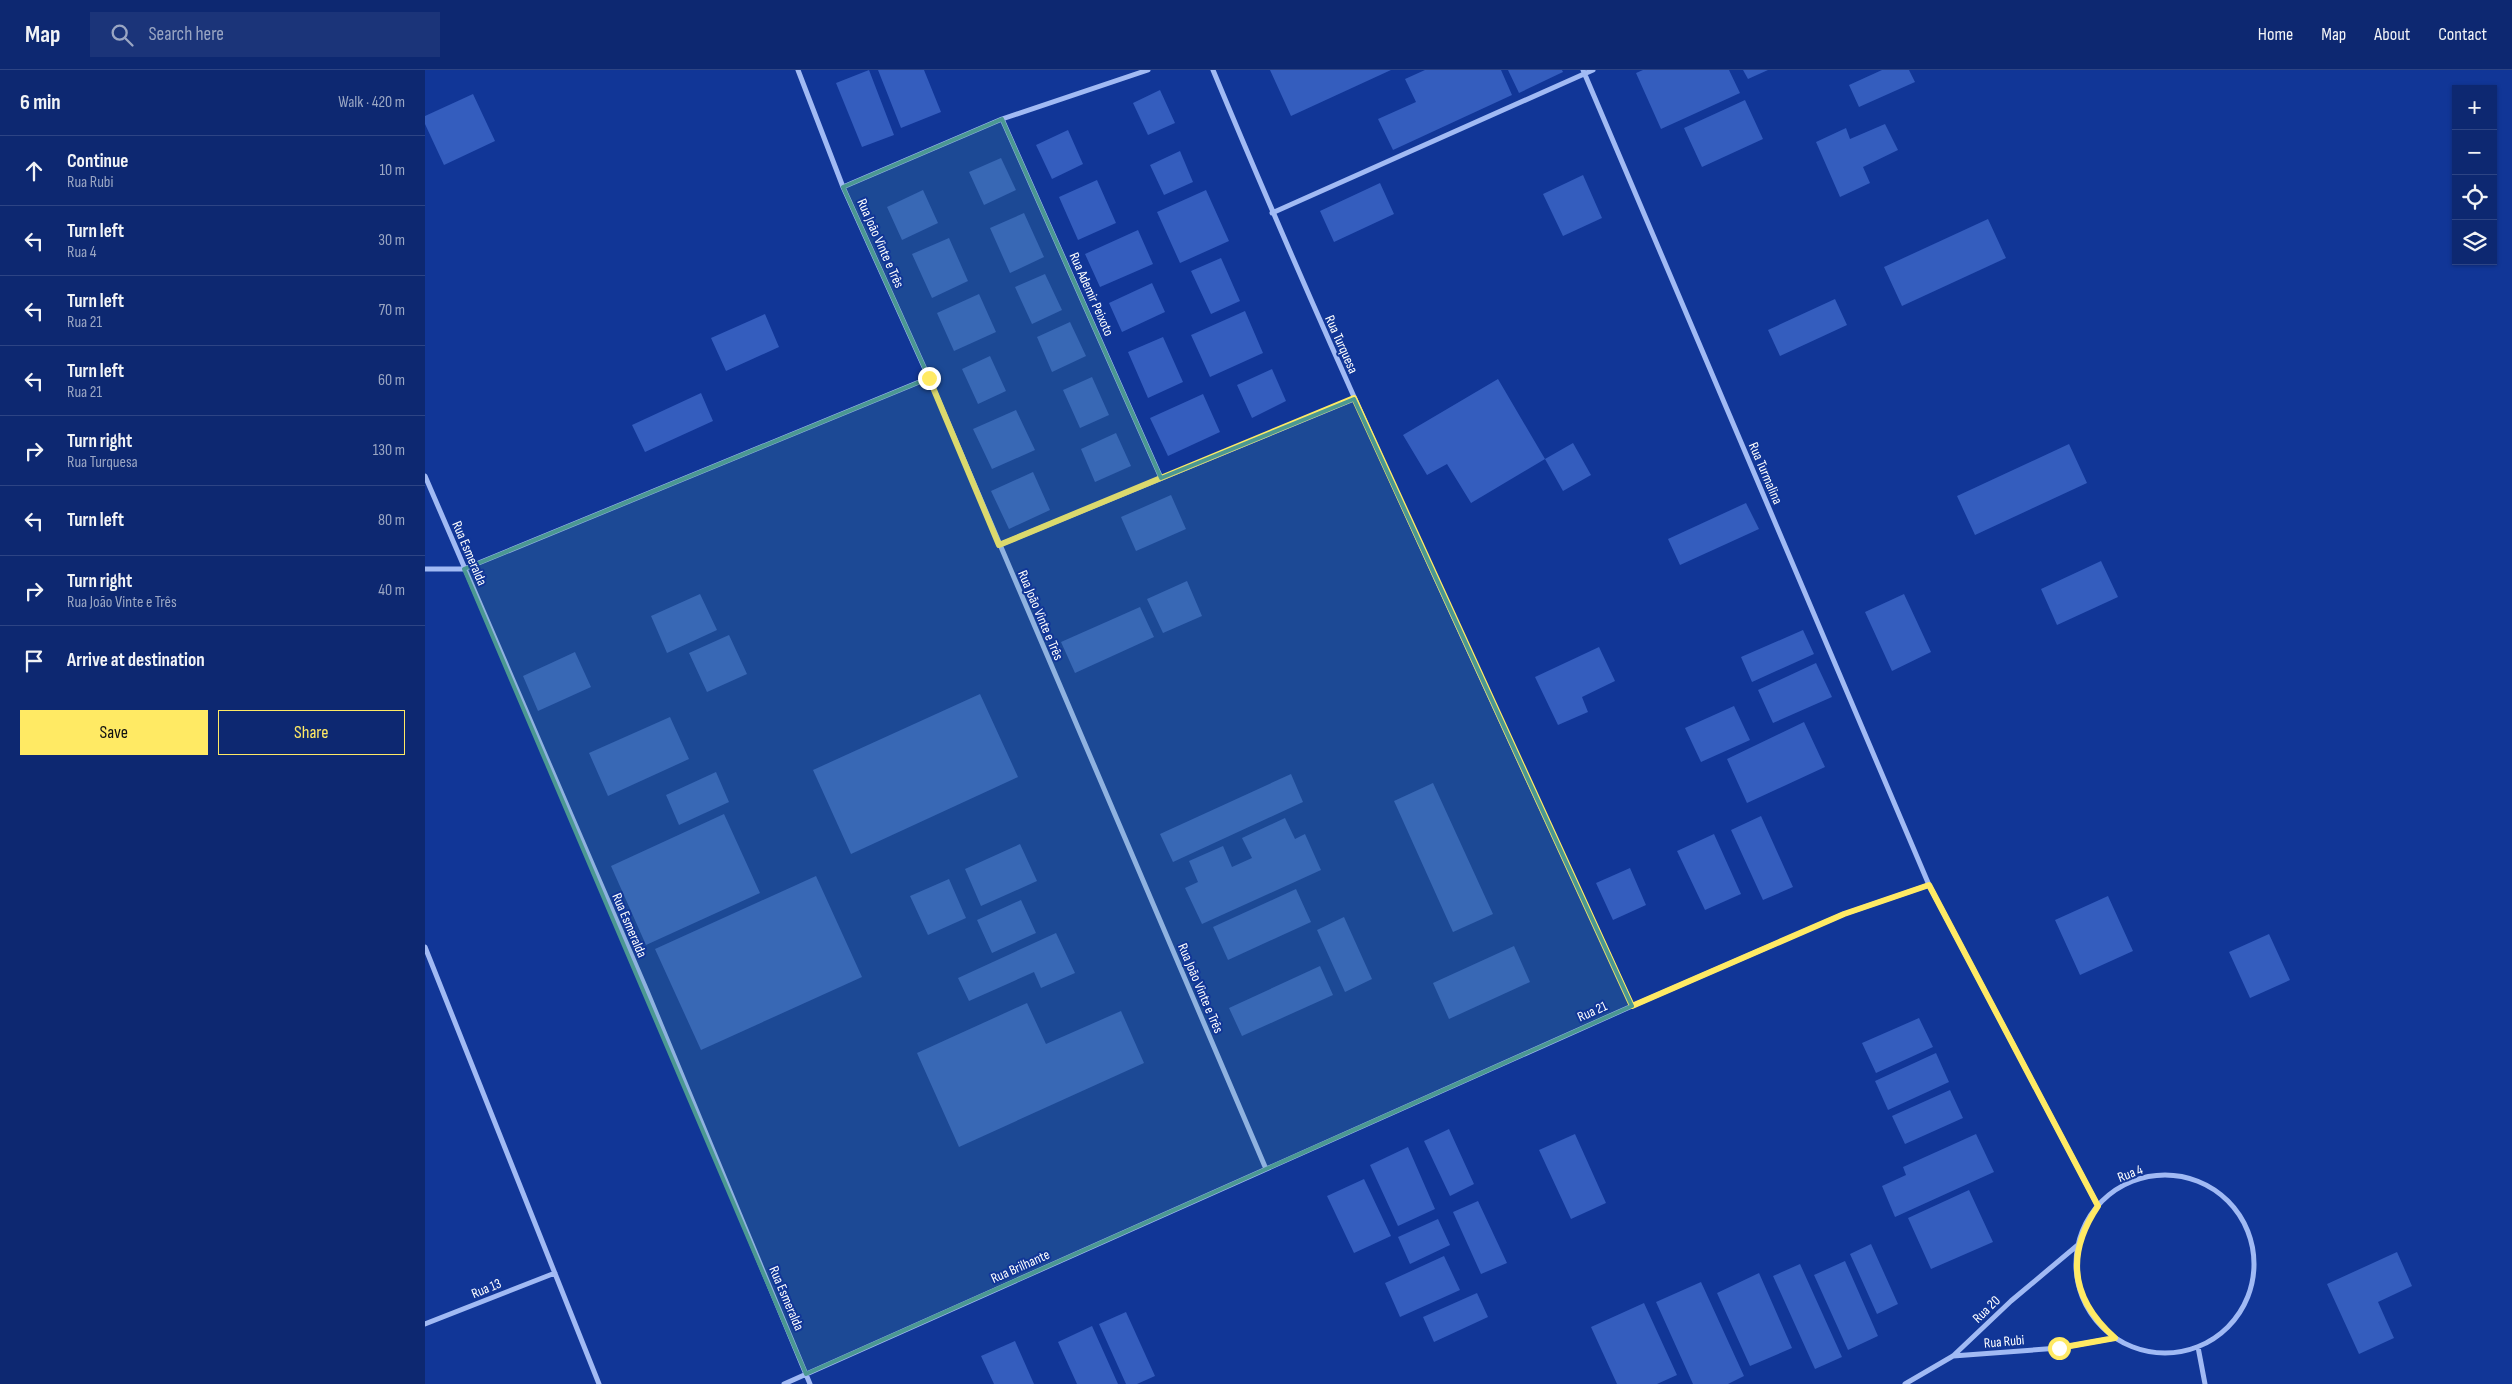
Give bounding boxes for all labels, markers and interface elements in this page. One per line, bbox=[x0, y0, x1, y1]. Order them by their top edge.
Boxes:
search box bbox=[90, 12, 440, 57]
text: Map bbox=[25, 20, 60, 49]
icon: search bbox=[108, 21, 136, 49]
text: Search here bbox=[148, 23, 224, 46]
text: Home bbox=[2258, 24, 2293, 45]
text: Map bbox=[2321, 24, 2346, 45]
text: About bbox=[2374, 24, 2410, 45]
text: Contact bbox=[2438, 24, 2487, 45]
map controls bbox=[2452, 85, 2497, 265]
button: + bbox=[2452, 85, 2497, 130]
text: 6 min bbox=[20, 90, 61, 115]
text: Walk · 420 m bbox=[338, 93, 405, 112]
button: − bbox=[2452, 130, 2497, 175]
text: Continue bbox=[67, 150, 128, 173]
icon: ahead bbox=[20, 157, 48, 185]
text: 10 m bbox=[379, 161, 405, 180]
text: Rua Rubi bbox=[67, 173, 113, 192]
button: locate bbox=[2452, 175, 2497, 220]
street label: Rua João Vinte e Três bbox=[853, 196, 908, 291]
text: Turn left bbox=[67, 220, 124, 243]
button: layers bbox=[2452, 220, 2497, 265]
icon: left bbox=[20, 227, 48, 255]
text: 30 m bbox=[378, 231, 405, 250]
text: Rua 4 bbox=[67, 243, 96, 262]
street label: Rua Ademir Peixoto bbox=[1065, 250, 1118, 339]
text: Turn left bbox=[67, 290, 124, 313]
icon: left bbox=[20, 297, 48, 325]
text: 70 m bbox=[379, 301, 405, 320]
street label: Rua Turquesa bbox=[1321, 312, 1362, 376]
text: Rua 21 bbox=[67, 313, 102, 332]
text: Turn left bbox=[67, 360, 124, 383]
icon: left bbox=[20, 367, 48, 395]
route end bbox=[918, 367, 941, 390]
text: 60 m bbox=[378, 371, 405, 390]
text: Rua 21 bbox=[67, 383, 102, 402]
text: Turn right bbox=[67, 430, 132, 453]
icon: right bbox=[20, 437, 48, 465]
street label: Rua Turmalina bbox=[1745, 440, 1786, 507]
text: 130 m bbox=[373, 441, 405, 460]
text: Rua Turquesa bbox=[67, 453, 138, 472]
icon: left bbox=[20, 507, 48, 535]
text: Turn left bbox=[67, 509, 124, 532]
text: 80 m bbox=[378, 511, 405, 530]
street label: Rua Esmeralda bbox=[448, 518, 491, 588]
street label: Rua João Vinte e Três bbox=[1014, 568, 1067, 663]
text: Turn right bbox=[67, 570, 132, 593]
icon: right bbox=[20, 577, 48, 605]
text: 40 m bbox=[378, 581, 405, 600]
text: Rua João Vinte e Três bbox=[67, 593, 177, 612]
icon: arrive bbox=[20, 647, 48, 675]
text: Arrive at destination bbox=[67, 649, 205, 672]
button: Save bbox=[20, 710, 208, 755]
button: Share bbox=[218, 710, 405, 755]
street label: Rua Esmeralda bbox=[608, 890, 651, 960]
street label: Rua João Vinte e Três bbox=[1174, 941, 1227, 1036]
street label: Rua 21 bbox=[1575, 997, 1610, 1025]
street label: Rua 4 bbox=[2115, 1161, 2145, 1186]
street label: Rua Brilhante bbox=[988, 1246, 1052, 1287]
street label: Rua Esmeralda bbox=[765, 1263, 808, 1333]
street label: Rua 13 bbox=[469, 1275, 504, 1302]
street label: Rua 20 bbox=[1969, 1292, 2004, 1327]
street label: Rua Rubi bbox=[1983, 1331, 2025, 1352]
route start bbox=[2048, 1337, 2071, 1360]

